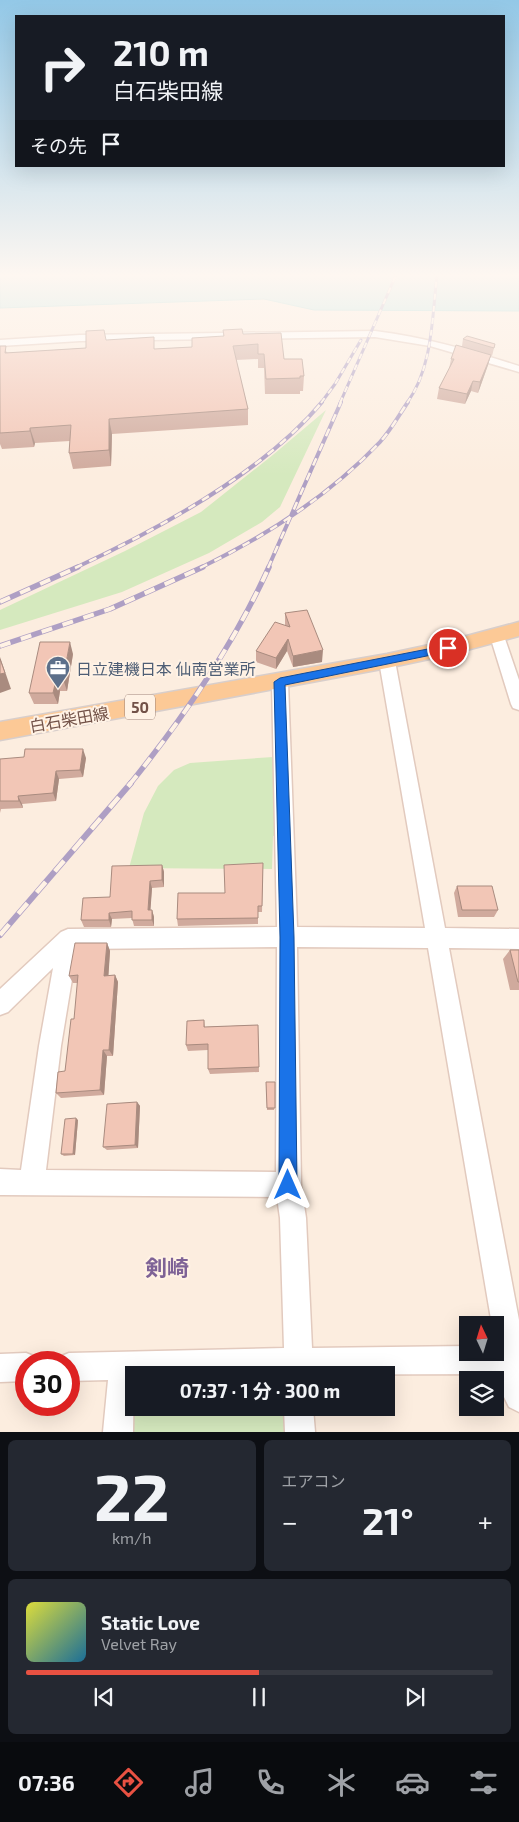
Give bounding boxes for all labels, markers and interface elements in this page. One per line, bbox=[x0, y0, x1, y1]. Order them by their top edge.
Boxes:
text: 210 m bbox=[113, 31, 209, 73]
icon: right bbox=[30, 35, 95, 100]
text: 白石柴田線 bbox=[113, 77, 223, 103]
icon: arrive bbox=[97, 130, 125, 158]
text: その先 bbox=[30, 134, 87, 157]
pin bbox=[427, 627, 469, 669]
icon: arrive bbox=[434, 634, 462, 662]
office icon: 日立建機日本 仙南営業所 bbox=[45, 655, 71, 689]
place label: 日立建機日本 仙南営業所 bbox=[76, 659, 256, 678]
road number: 50 bbox=[125, 694, 155, 720]
street label: 白石柴田線 bbox=[28, 703, 110, 735]
position arrow bbox=[261, 1158, 313, 1210]
district label: 剣崎 bbox=[145, 1254, 189, 1280]
north arrow bbox=[459, 1316, 504, 1361]
map controls bbox=[459, 1316, 504, 1416]
speed limit sign: 30 bbox=[15, 1351, 80, 1416]
button: layers bbox=[459, 1371, 504, 1416]
text: 07:37 · 1 分 · 300 m bbox=[180, 1379, 340, 1402]
text: 22 bbox=[94, 1456, 170, 1534]
text: エアコン bbox=[282, 1471, 346, 1490]
text: 21° bbox=[362, 1497, 414, 1543]
text: − bbox=[282, 1504, 298, 1538]
text: + bbox=[478, 1504, 493, 1538]
text: km/h bbox=[112, 1528, 152, 1547]
text: Static Love bbox=[101, 1611, 200, 1634]
text: Velvet Ray bbox=[101, 1634, 177, 1653]
icon: previous bbox=[90, 1683, 118, 1711]
icon: pause bbox=[245, 1683, 273, 1711]
icon: next bbox=[401, 1683, 429, 1711]
icon: directions bbox=[111, 1765, 146, 1800]
icon: music bbox=[182, 1765, 217, 1800]
icon: phone bbox=[253, 1765, 288, 1800]
icon: climate bbox=[324, 1765, 359, 1800]
icon: car bbox=[395, 1765, 430, 1800]
icon: filters bbox=[466, 1765, 501, 1800]
text: 07:36 bbox=[18, 1769, 75, 1795]

